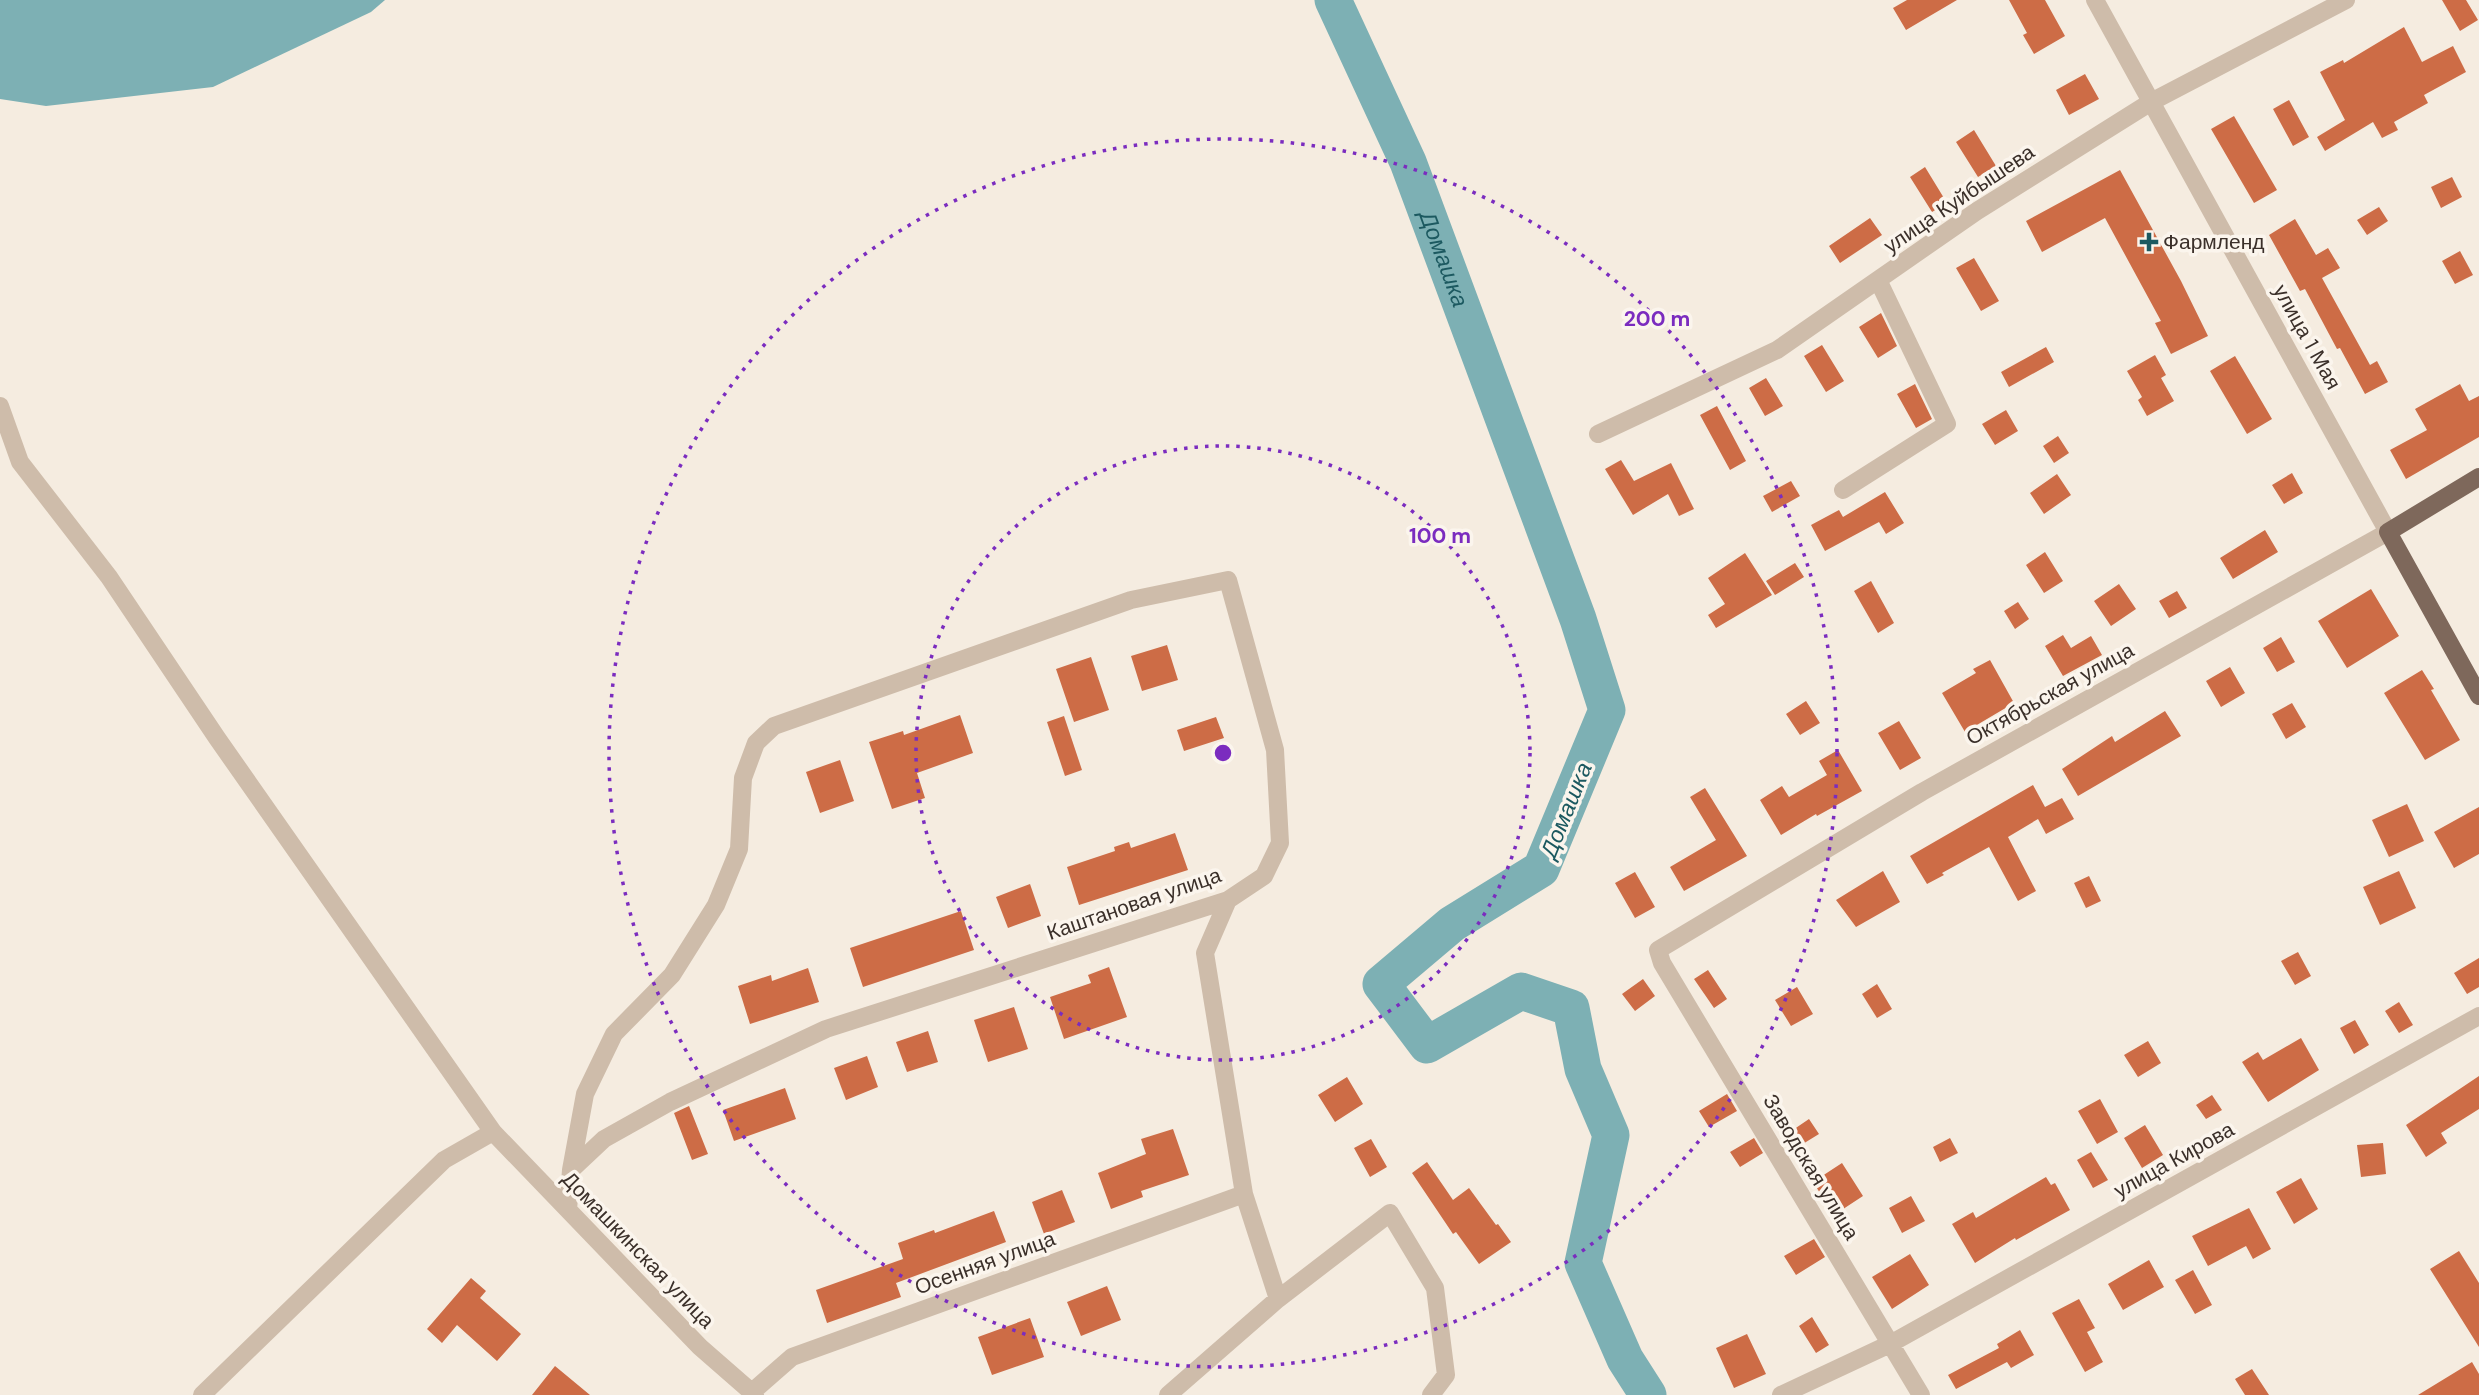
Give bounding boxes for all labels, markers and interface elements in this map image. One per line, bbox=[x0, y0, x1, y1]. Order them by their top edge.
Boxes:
street label: улица Куйбышева bbox=[1878, 138, 2040, 260]
water label: Домашка bbox=[1411, 204, 1476, 311]
place label: Фармленд bbox=[2163, 228, 2265, 256]
marker: Фармленд bbox=[2141, 234, 2157, 250]
street label: улица 1 Мая bbox=[2267, 279, 2347, 395]
text: 200 m bbox=[1624, 305, 1690, 333]
text: 100 m bbox=[1409, 522, 1471, 550]
street label: Октябрьская улица bbox=[1961, 636, 2139, 752]
centre of rings bbox=[1211, 741, 1235, 765]
water label: Домашка bbox=[1532, 758, 1599, 865]
street label: Каштановая улица bbox=[1043, 861, 1225, 947]
street label: Заводская улица bbox=[1756, 1089, 1866, 1245]
street label: улица Кирова bbox=[2109, 1115, 2239, 1205]
street label: Домашкинская улица bbox=[556, 1165, 721, 1335]
street label: Осенняя улица bbox=[911, 1224, 1060, 1301]

